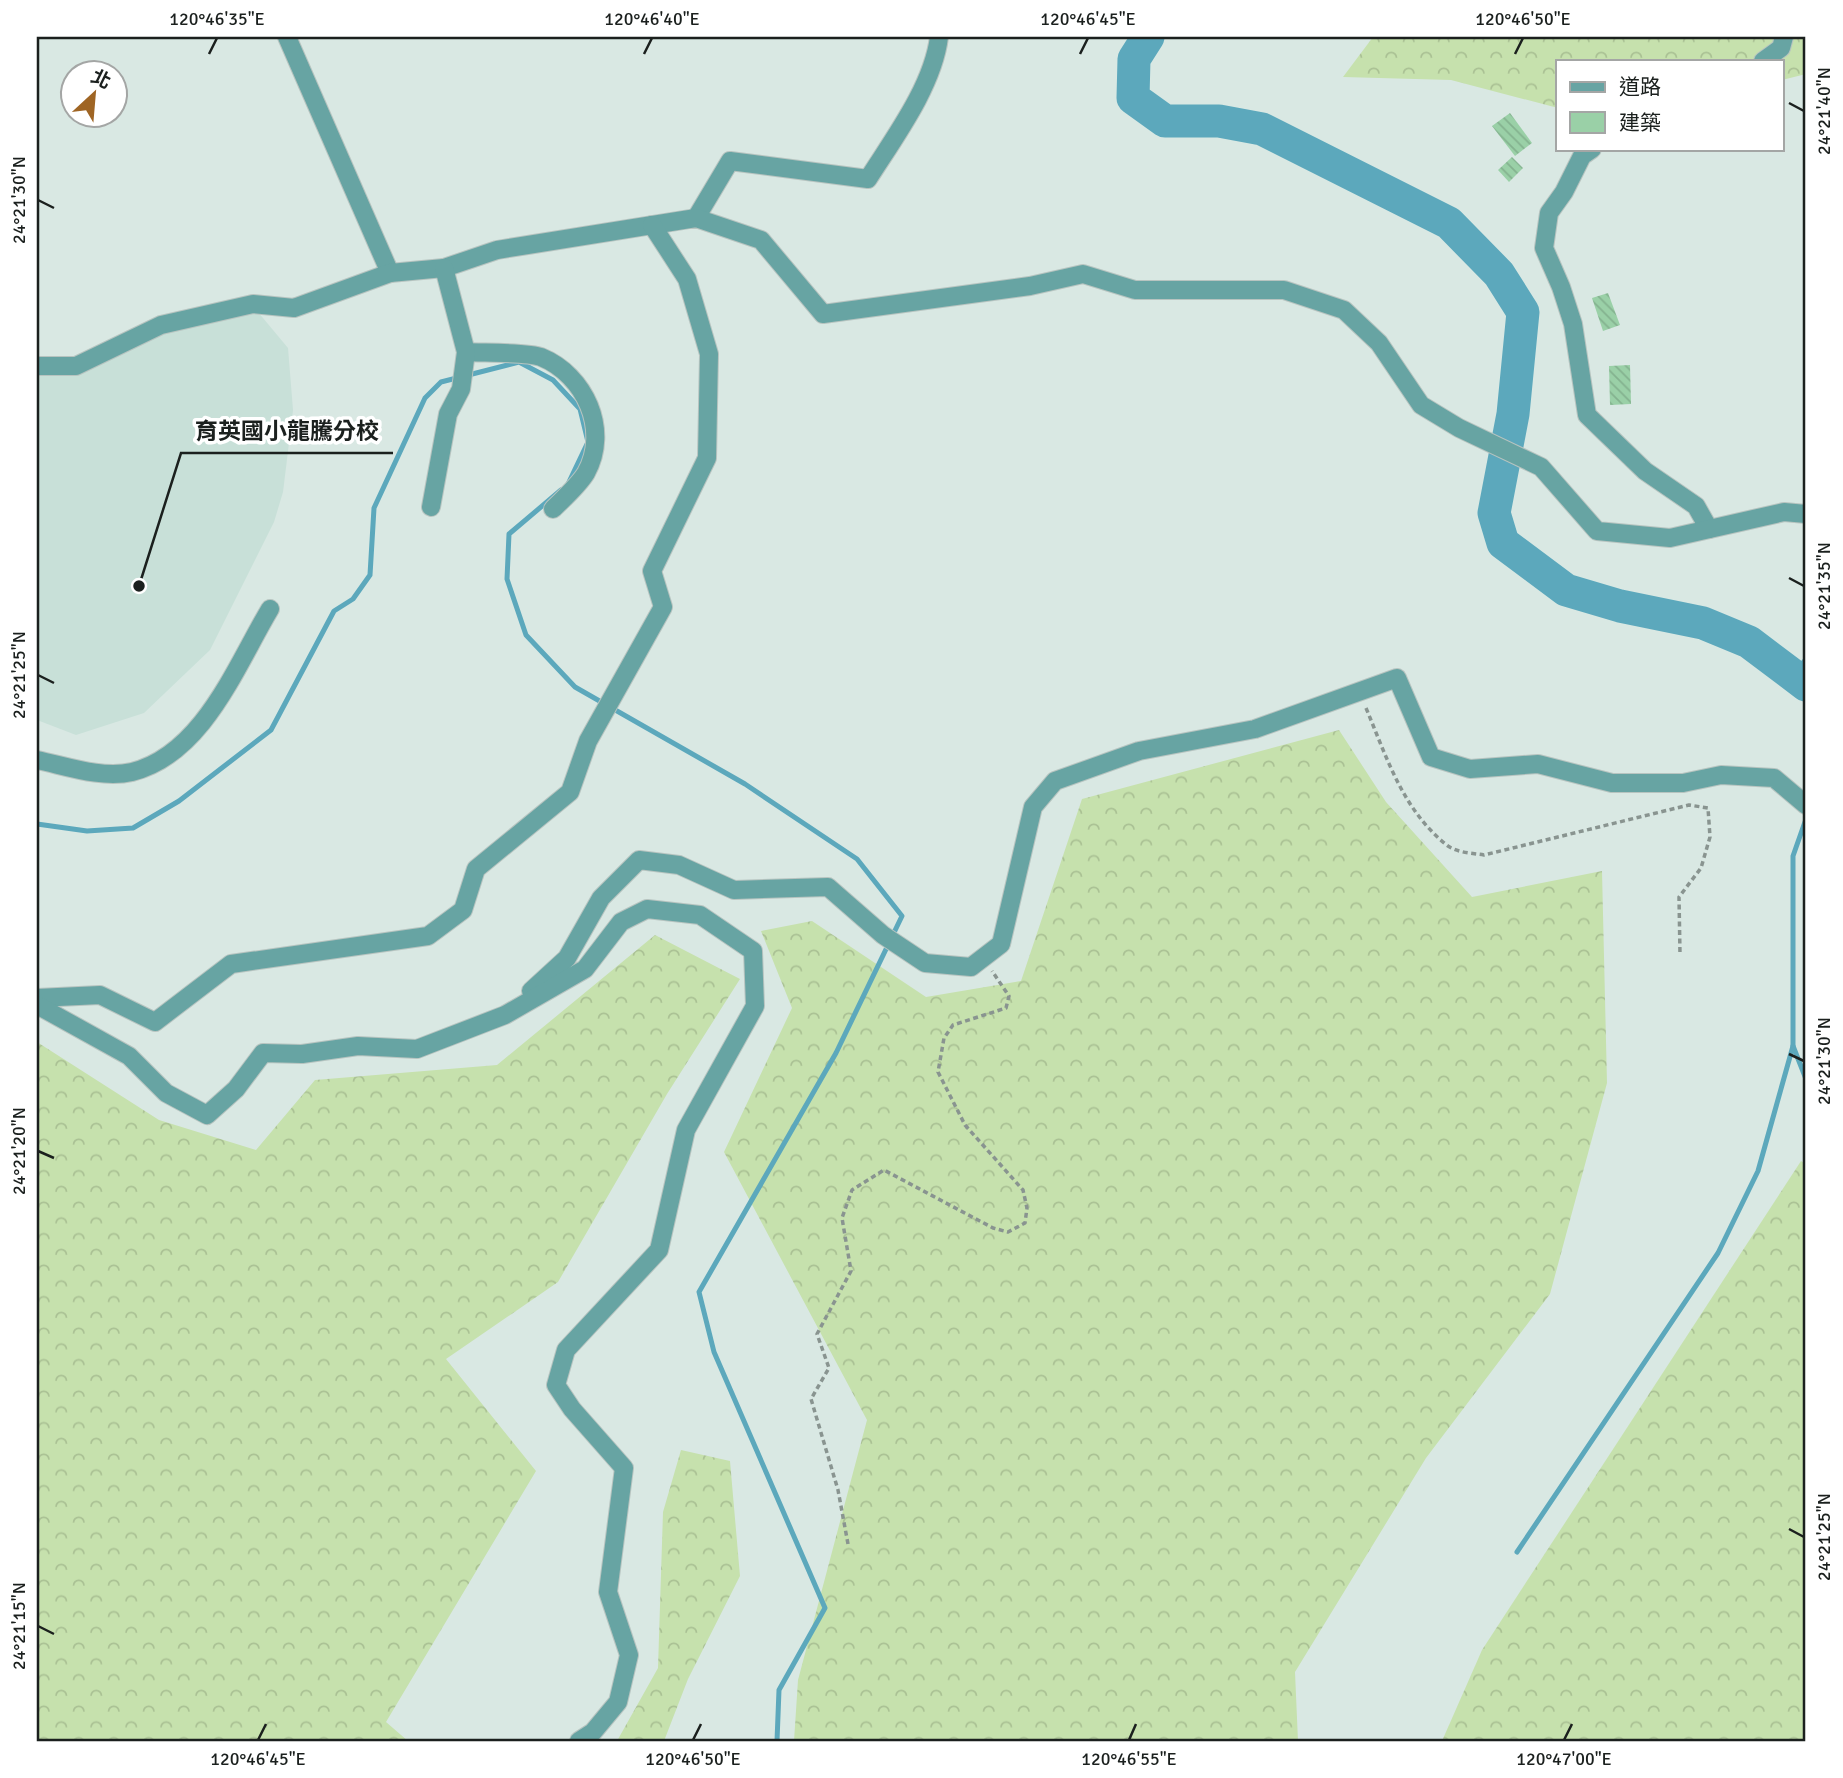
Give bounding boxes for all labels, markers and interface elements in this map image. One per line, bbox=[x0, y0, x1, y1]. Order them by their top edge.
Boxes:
text: 120°46'35"E bbox=[169, 8, 265, 30]
text: 120°46'40"E bbox=[604, 8, 700, 30]
text: 120°46'45"E bbox=[1040, 8, 1136, 30]
text: 120°46'50"E bbox=[1475, 8, 1571, 30]
north arrow bbox=[60, 60, 130, 130]
legend bbox=[1556, 60, 1784, 150]
text: 北 bbox=[87, 65, 115, 95]
text: 24°21'40"N bbox=[1813, 67, 1835, 155]
text: 道路 bbox=[1619, 74, 1661, 100]
text: 建築 bbox=[1619, 110, 1661, 136]
text: 24°21'30"N bbox=[8, 156, 30, 244]
callout: 育英國小龍騰分校 bbox=[181, 409, 393, 453]
text: 育英國小龍騰分校 bbox=[195, 417, 379, 446]
text: 24°21'35"N bbox=[1813, 542, 1835, 630]
text: 24°21'25"N bbox=[8, 631, 30, 719]
text: 24°21'30"N bbox=[1813, 1017, 1835, 1105]
text: 24°21'20"N bbox=[8, 1107, 30, 1195]
text: 24°21'25"N bbox=[1813, 1493, 1835, 1581]
text: 24°21'15"N bbox=[8, 1582, 30, 1670]
text: 120°46'45"E bbox=[210, 1748, 306, 1770]
text: 120°46'50"E bbox=[645, 1748, 741, 1770]
text: 120°46'55"E bbox=[1081, 1748, 1177, 1770]
text: 120°47'00"E bbox=[1516, 1748, 1612, 1770]

